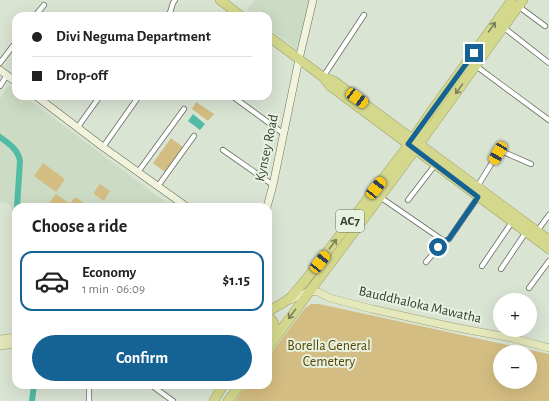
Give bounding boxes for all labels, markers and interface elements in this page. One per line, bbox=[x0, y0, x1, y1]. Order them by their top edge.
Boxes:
one-way arrow bbox=[488, 22, 496, 33]
text: Divi Neguma Department bbox=[56, 29, 211, 44]
route end bbox=[465, 44, 483, 62]
text: Drop-off bbox=[56, 68, 108, 83]
one-way arrow bbox=[455, 83, 463, 94]
car bbox=[344, 86, 370, 110]
street label: Kynsey Road bbox=[253, 113, 281, 183]
car bbox=[487, 140, 509, 166]
car bbox=[364, 175, 388, 201]
road number: AC7 bbox=[336, 210, 364, 232]
text: Choose a ride bbox=[32, 218, 127, 236]
route start bbox=[429, 238, 447, 256]
one-way arrow bbox=[329, 239, 337, 250]
car bbox=[308, 249, 332, 275]
icon: car bbox=[34, 263, 70, 299]
text: Economy bbox=[82, 265, 136, 280]
text: $1.15 bbox=[223, 273, 250, 288]
text: 1 min · 06:09 bbox=[82, 283, 145, 296]
street label: Bauddhaloka Mawatha bbox=[357, 284, 483, 326]
map controls bbox=[493, 293, 537, 389]
button: + bbox=[493, 293, 537, 337]
one-way arrow bbox=[288, 309, 296, 320]
button: Confirm bbox=[32, 335, 252, 381]
park label: Borella General Cemetery bbox=[287, 339, 371, 369]
button: − bbox=[493, 345, 537, 389]

